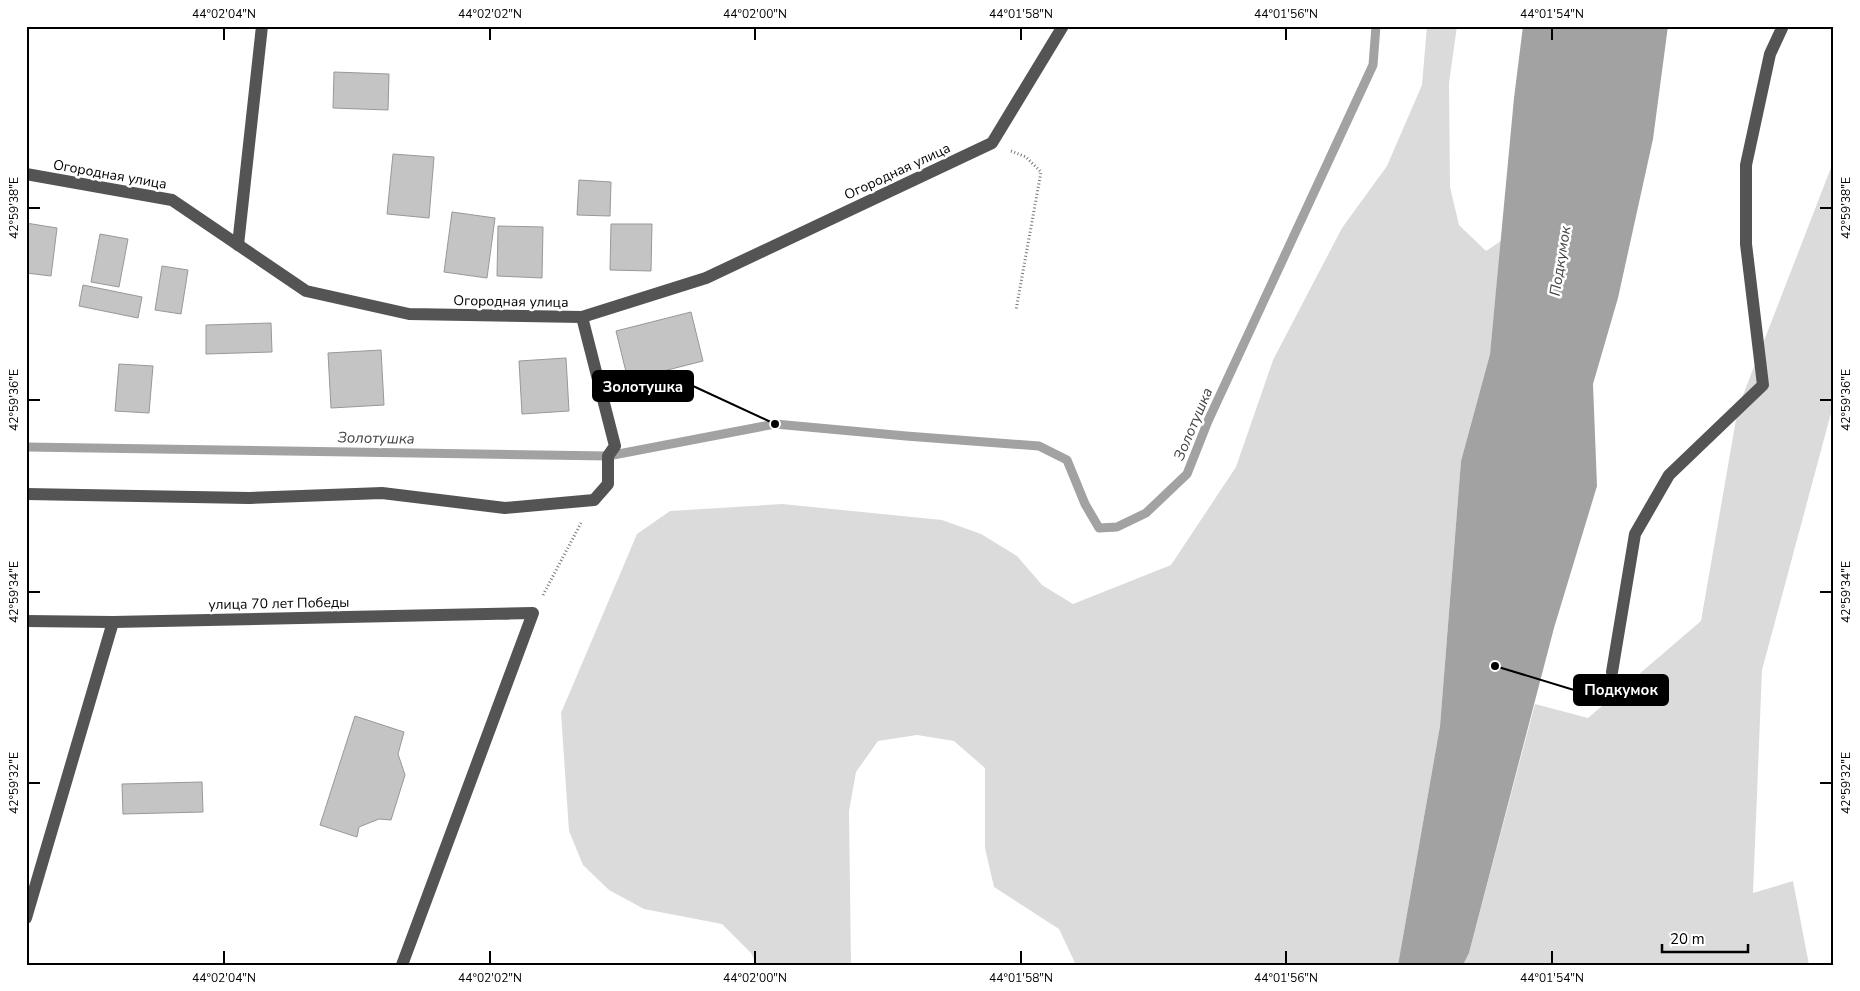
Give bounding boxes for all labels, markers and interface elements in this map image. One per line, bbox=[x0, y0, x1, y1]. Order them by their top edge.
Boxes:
text: 44°02'04"N bbox=[192, 6, 256, 22]
text: 44°02'02"N bbox=[458, 6, 522, 22]
text: 44°02'00"N bbox=[723, 6, 787, 22]
text: 44°01'58"N bbox=[989, 6, 1053, 22]
text: 44°01'56"N bbox=[1254, 6, 1318, 22]
text: 44°01'54"N bbox=[1520, 6, 1584, 22]
street label: Огородная улица bbox=[841, 138, 953, 204]
street label: Огородная улица bbox=[52, 155, 168, 194]
text: 42°59'38"E bbox=[6, 177, 22, 239]
text: 42°59'38"E bbox=[1838, 177, 1854, 239]
water label: Подкумок bbox=[1545, 223, 1576, 297]
street label: Огородная улица bbox=[453, 291, 569, 312]
text: 42°59'36"E bbox=[6, 369, 22, 431]
text: 42°59'36"E bbox=[1838, 369, 1854, 431]
callout: Золотушка bbox=[593, 371, 693, 401]
text: Золотушка bbox=[603, 377, 683, 397]
water label: Золотушка bbox=[1169, 384, 1217, 464]
water label: Золотушка bbox=[337, 427, 415, 449]
text: 42°59'34"E bbox=[6, 561, 22, 623]
text: 42°59'34"E bbox=[1838, 561, 1854, 623]
street label: улица 70 лет Победы bbox=[208, 593, 350, 614]
callout: Подкумок bbox=[1574, 675, 1668, 705]
text: Подкумок bbox=[1584, 680, 1658, 700]
text: 42°59'32"E bbox=[6, 752, 22, 814]
text: 42°59'32"E bbox=[1838, 752, 1854, 814]
scale bar bbox=[1662, 921, 1749, 953]
text: 20 m bbox=[1670, 929, 1705, 949]
text: 44°02'04"N bbox=[192, 970, 256, 986]
text: 44°02'02"N bbox=[458, 970, 522, 986]
text: 44°02'00"N bbox=[723, 970, 787, 986]
text: 44°01'58"N bbox=[989, 970, 1053, 986]
text: 44°01'56"N bbox=[1254, 970, 1318, 986]
text: 44°01'54"N bbox=[1520, 970, 1584, 986]

